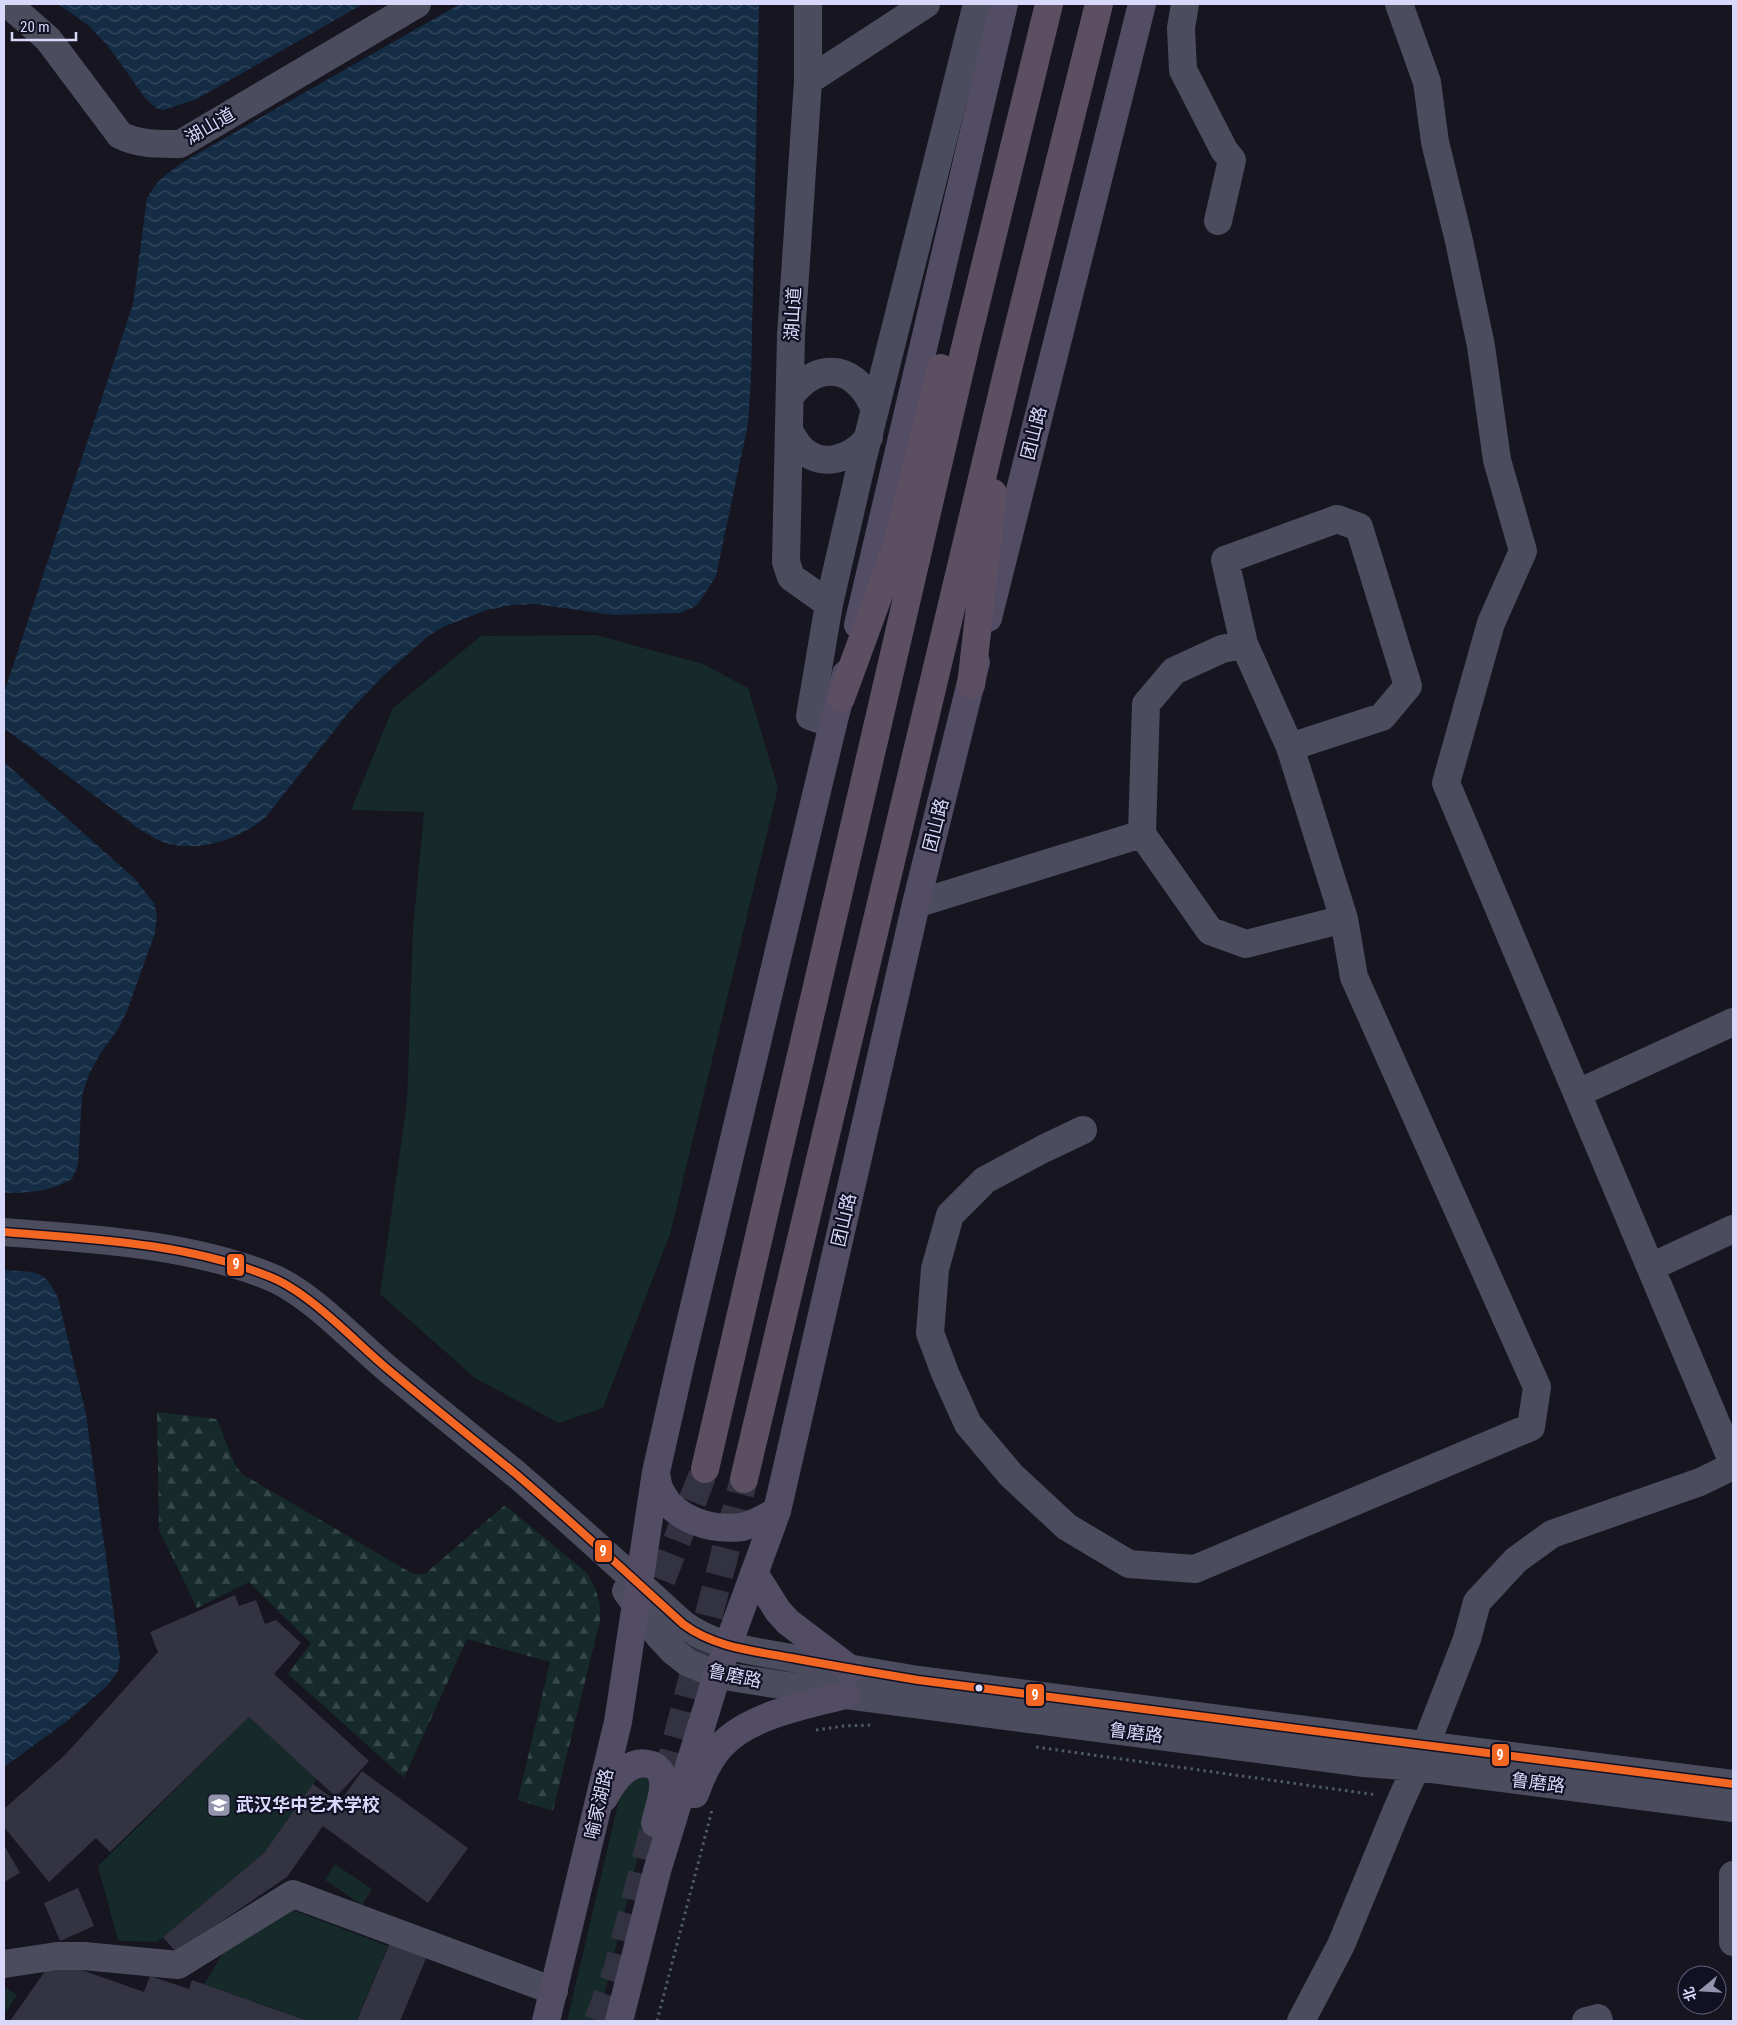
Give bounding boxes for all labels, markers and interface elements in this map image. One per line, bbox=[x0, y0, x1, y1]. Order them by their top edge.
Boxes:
scale bar bbox=[12, 10, 76, 42]
text: 20 m bbox=[20, 18, 50, 36]
street label: 湖山道 bbox=[181, 103, 238, 148]
street label: 湖山道 bbox=[781, 286, 804, 341]
street label: 团山路 bbox=[1017, 404, 1050, 462]
street label: 团山路 bbox=[919, 796, 952, 854]
street label: 团山路 bbox=[827, 1191, 860, 1249]
line badge: 9 bbox=[226, 1253, 245, 1277]
text: 9 bbox=[232, 1256, 240, 1272]
line badge: 9 bbox=[594, 1539, 613, 1563]
text: 9 bbox=[599, 1543, 607, 1559]
street label: 鲁磨路 bbox=[707, 1660, 764, 1691]
unlabelled marker bbox=[974, 1683, 984, 1693]
line badge: 9 bbox=[1025, 1683, 1045, 1707]
text: 9 bbox=[1031, 1687, 1039, 1703]
street label: 鲁磨路 bbox=[1108, 1719, 1164, 1746]
line badge: 9 bbox=[1491, 1743, 1510, 1767]
text: 9 bbox=[1496, 1747, 1504, 1763]
street label: 喻家湖路 bbox=[580, 1766, 617, 1841]
street label: 鲁磨路 bbox=[1510, 1769, 1566, 1796]
school or university icon: 武汉华中艺术学校 bbox=[206, 1792, 232, 1818]
place label: 武汉华中艺术学校 bbox=[236, 1794, 380, 1815]
north arrow bbox=[1677, 1965, 1727, 2015]
text: 北 bbox=[1680, 1985, 1699, 2003]

